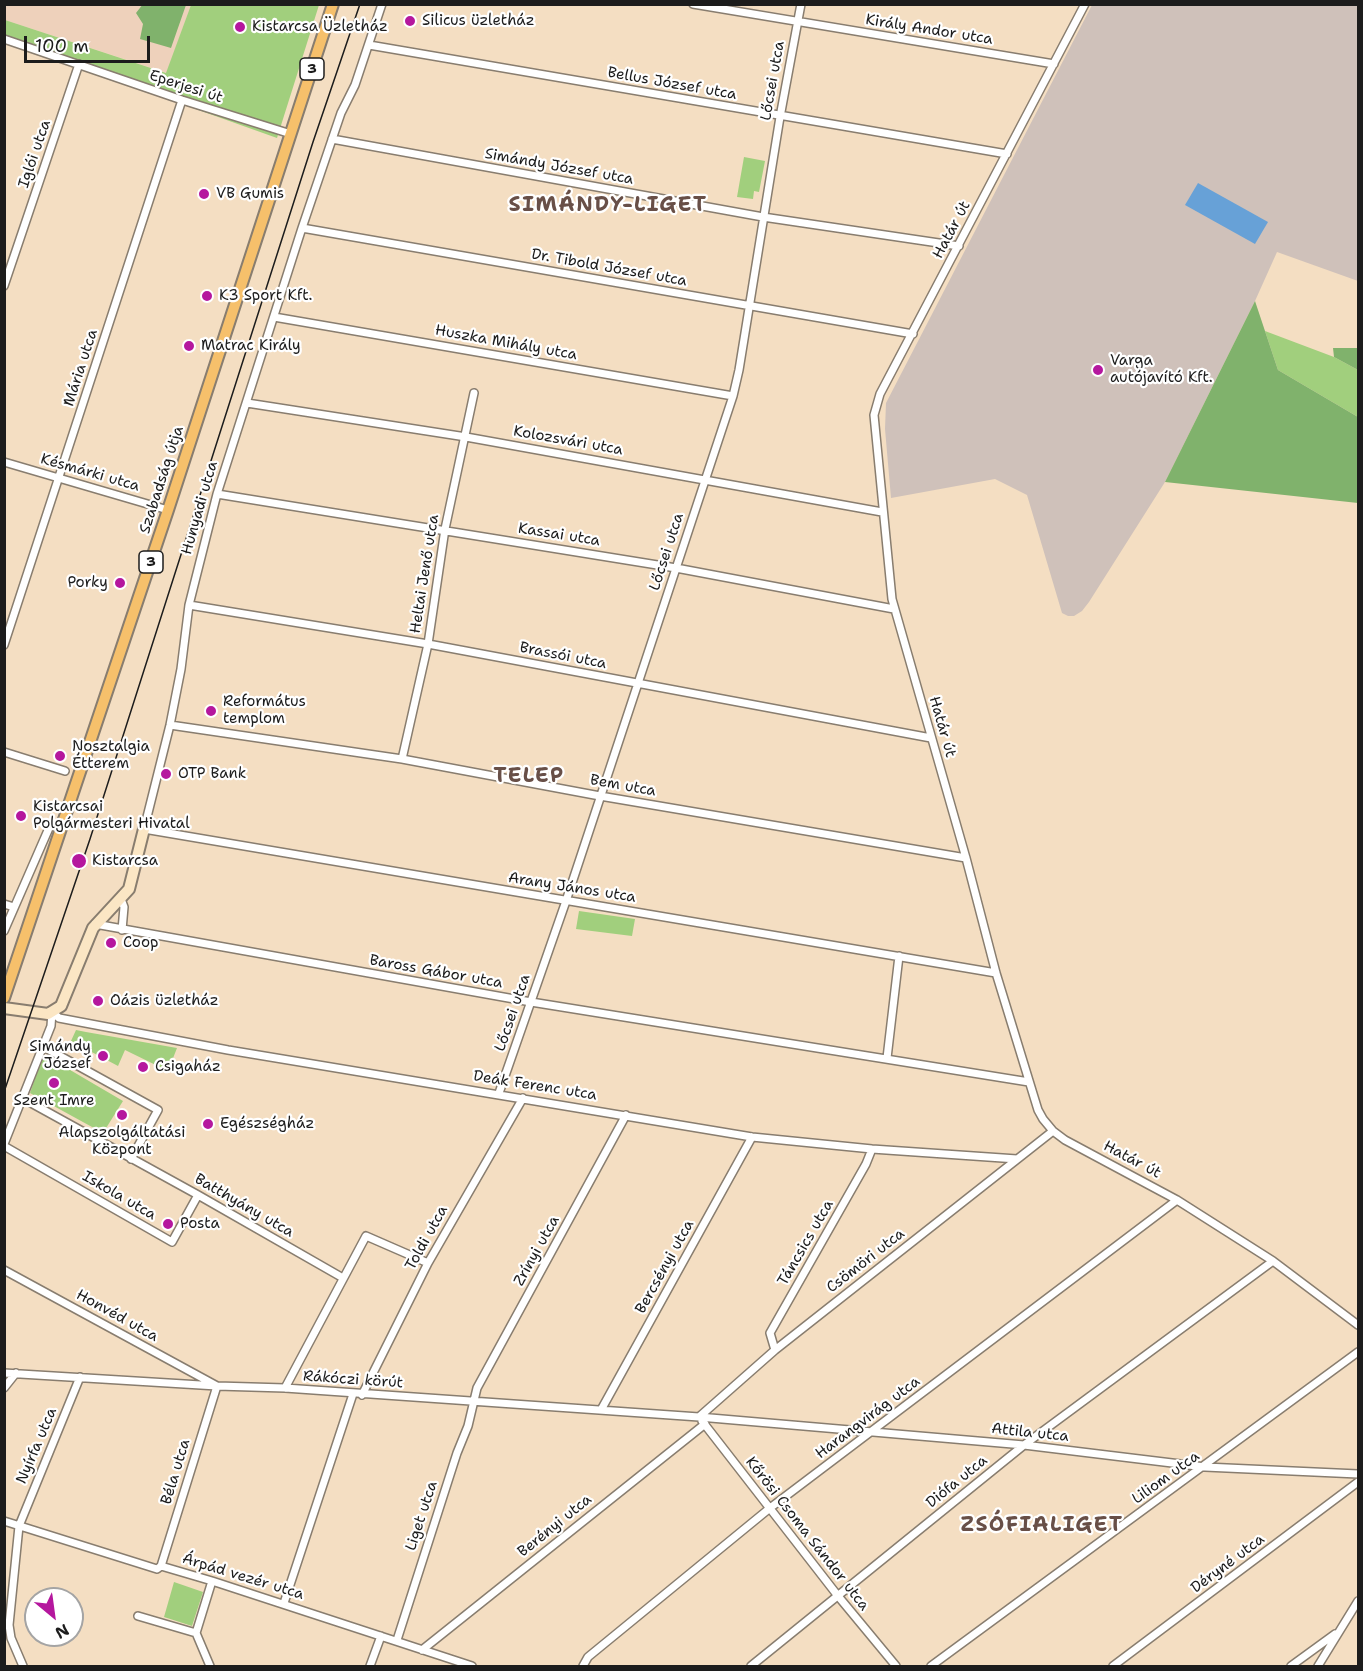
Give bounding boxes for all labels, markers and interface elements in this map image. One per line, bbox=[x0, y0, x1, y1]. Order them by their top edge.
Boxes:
street label: Király Andor utca bbox=[864, 11, 994, 49]
place label: Silicus üzletház bbox=[422, 12, 535, 30]
marker: Silicus üzletház bbox=[403, 14, 417, 28]
place label: Kistarcsa Üzletház bbox=[252, 18, 388, 36]
marker: Kistarcsa Üzletház bbox=[233, 20, 247, 34]
scale bar bbox=[27, 24, 153, 62]
text: 100 m bbox=[35, 34, 89, 58]
street label: Lőcsei utca bbox=[757, 40, 789, 122]
road number: 3 bbox=[300, 58, 324, 80]
street label: Bellus József utca bbox=[606, 64, 738, 104]
street label: Eperjesi út bbox=[147, 67, 225, 107]
street label: Iglói utca bbox=[15, 118, 55, 190]
street label: Simándy József utca bbox=[483, 145, 635, 189]
place label: VB Gumis bbox=[216, 185, 284, 203]
marker: VB Gumis bbox=[197, 187, 211, 201]
district label: SIMÁNDY-LIGET bbox=[508, 193, 708, 219]
street label: Határ út bbox=[929, 198, 975, 262]
street label: Dr. Tibold József utca bbox=[530, 245, 688, 291]
place label: K3 Sport Kft. bbox=[219, 287, 312, 305]
marker: K3 Sport Kft. bbox=[200, 289, 214, 303]
street label: Huszka Mihály utca bbox=[434, 322, 578, 364]
street label: Mária utca bbox=[60, 327, 102, 409]
place label: Matrac Király bbox=[201, 337, 301, 355]
marker: Matrac Király bbox=[182, 339, 196, 353]
place label: Varga autójavító Kft. bbox=[1110, 352, 1213, 387]
marker: Varga autójavító Kft. bbox=[1091, 363, 1105, 377]
street label: Kolozsvári utca bbox=[512, 423, 624, 459]
street label: Szabadság útja bbox=[136, 424, 188, 536]
street label: Késmárki utca bbox=[38, 450, 142, 496]
street label: Hunyadi utca bbox=[178, 459, 222, 557]
street label: Lőcsei utca bbox=[646, 511, 688, 593]
street label: Heltai Jenő utca bbox=[407, 513, 443, 635]
street label: Kassai utca bbox=[517, 520, 601, 550]
road number: 3 bbox=[139, 551, 163, 573]
place label: Porky bbox=[67, 574, 108, 592]
marker: Porky bbox=[113, 576, 127, 590]
street label: Brassói utca bbox=[518, 639, 608, 673]
place label: Református templom bbox=[223, 693, 306, 728]
street label: Határ út bbox=[925, 694, 959, 760]
marker: Református templom bbox=[204, 704, 218, 718]
place label: Nosztalgia Étterem bbox=[72, 738, 150, 773]
marker: Nosztalgia Étterem bbox=[53, 749, 67, 763]
district label: TELEP bbox=[493, 764, 565, 790]
place label: OTP Bank bbox=[178, 765, 246, 783]
marker: OTP Bank bbox=[159, 767, 173, 781]
street label: Bem utca bbox=[589, 771, 657, 801]
place label: Kistarcsai Polgármesteri Hivatal bbox=[33, 798, 190, 833]
marker: Kistarcsai Polgármesteri Hivatal bbox=[14, 809, 28, 823]
marker: Kistarcsa bbox=[70, 852, 88, 870]
place label: Kistarcsa bbox=[92, 852, 158, 870]
street label: Arany János utca bbox=[507, 869, 637, 907]
place label: Coop bbox=[123, 934, 158, 952]
marker: Coop bbox=[104, 936, 118, 950]
street label: Baross Gábor utca bbox=[368, 951, 504, 993]
street label: Lőcsei utca bbox=[491, 972, 535, 1054]
place label: Oázis üzletház bbox=[110, 992, 219, 1010]
marker: Oázis üzletház bbox=[91, 994, 105, 1008]
place label: Simándy József bbox=[29, 1038, 91, 1073]
marker: Simándy József bbox=[96, 1049, 110, 1063]
place label: Csigaház bbox=[155, 1058, 221, 1076]
marker: Csigaház bbox=[136, 1060, 150, 1074]
street label: Deák Ferenc utca bbox=[472, 1067, 598, 1105]
marker: Szent Imre bbox=[47, 1076, 61, 1090]
place label: Szent Imre bbox=[13, 1092, 95, 1110]
marker: Alapszolgáltatási Központ bbox=[115, 1108, 129, 1122]
place label: Egészségház bbox=[220, 1115, 314, 1133]
marker: Egészségház bbox=[201, 1117, 215, 1131]
place label: Alapszolgáltatási Központ bbox=[59, 1124, 185, 1159]
street label: Határ út bbox=[1100, 1137, 1164, 1183]
street label: Iskola utca bbox=[79, 1168, 159, 1224]
street label: Batthyány utca bbox=[191, 1170, 297, 1242]
street label: Táncsics utca bbox=[774, 1197, 838, 1289]
street label: Toldi utca bbox=[402, 1203, 452, 1273]
street label: Zrínyi utca bbox=[510, 1213, 564, 1289]
place label: Posta bbox=[180, 1215, 220, 1233]
marker: Posta bbox=[161, 1217, 175, 1231]
street label: Bercsényi utca bbox=[632, 1217, 698, 1317]
street label: Csömöri utca bbox=[823, 1225, 909, 1297]
street label: Honvéd utca bbox=[73, 1286, 161, 1346]
street label: Rákóczi körút bbox=[302, 1368, 404, 1392]
street label: Harangvirág utca bbox=[812, 1373, 924, 1463]
street label: Nyírfa utca bbox=[13, 1405, 61, 1487]
street label: Attila utca bbox=[990, 1420, 1070, 1446]
street label: Béla utca bbox=[158, 1437, 194, 1507]
street label: Liliom utca bbox=[1129, 1448, 1203, 1508]
street label: Diófa utca bbox=[923, 1452, 991, 1512]
street label: Kőrösi Csoma Sándor utca bbox=[741, 1453, 873, 1615]
street label: Liget utca bbox=[402, 1479, 442, 1553]
street label: Berényi utca bbox=[514, 1491, 596, 1561]
district label: ZSÓFIALIGET bbox=[960, 1513, 1124, 1539]
street label: Déryné utca bbox=[1188, 1531, 1268, 1597]
street label: Árpád vezér utca bbox=[180, 1550, 306, 1604]
north arrow bbox=[24, 1587, 84, 1647]
text: N bbox=[51, 1619, 73, 1644]

